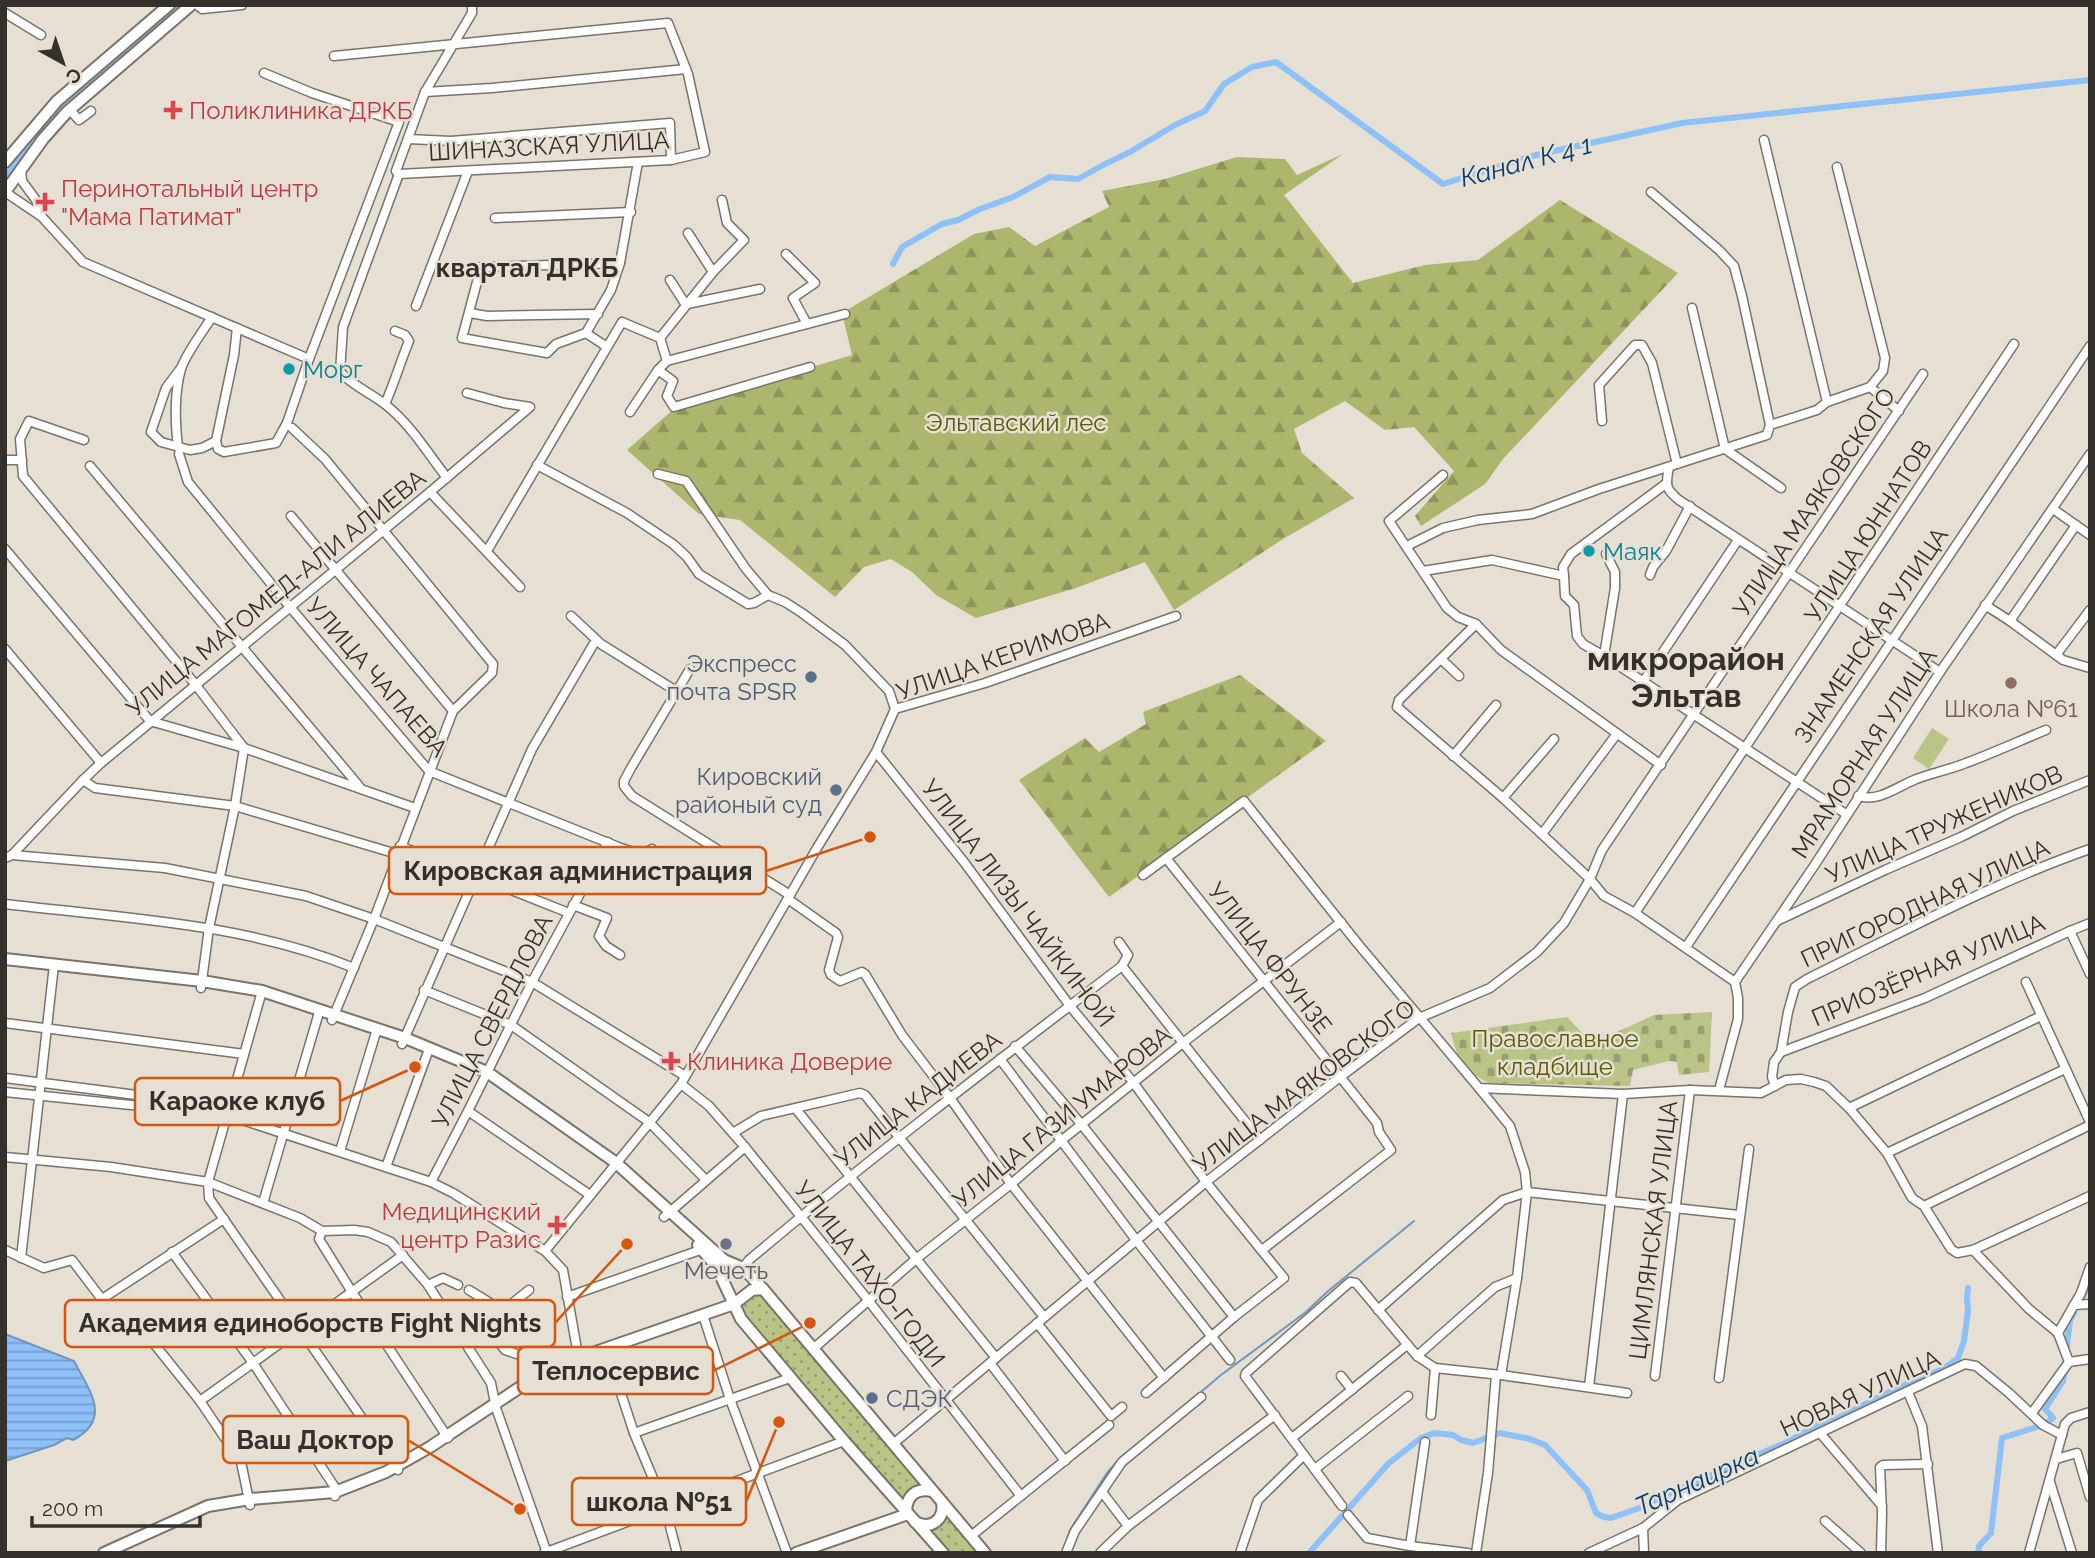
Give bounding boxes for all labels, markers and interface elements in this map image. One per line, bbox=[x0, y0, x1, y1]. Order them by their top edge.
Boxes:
north arrow bbox=[28, 28, 98, 98]
text: С bbox=[62, 63, 86, 89]
place label: Поликлиника ДРКБ bbox=[189, 96, 412, 125]
marker: Поликлиника ДРКБ bbox=[163, 100, 183, 120]
street label: ШИНАЗСКАЯ УЛИЦА bbox=[428, 125, 670, 167]
water label: Канал К 4 1 bbox=[1457, 129, 1595, 193]
place label: Перинотальный центр "Мама Патимат" bbox=[61, 174, 318, 231]
marker: Перинотальный центр "Мама Патимат" bbox=[35, 192, 55, 212]
district label: квартал ДРКБ bbox=[436, 253, 618, 283]
place label: Морг bbox=[303, 355, 363, 384]
marker: Морг bbox=[281, 361, 297, 377]
street label: УЛИЦА МАЯКОВСКОГО bbox=[1727, 382, 1901, 622]
park label: Эльтавский лес bbox=[925, 408, 1107, 437]
street label: УЛИЦА ЮННАТОВ bbox=[1798, 435, 1938, 627]
street label: УЛИЦА МАГОМЕД-АЛИ АЛИЕВА bbox=[121, 463, 431, 723]
street label: ЗНАМЕНСКАЯ УЛИЦА bbox=[1788, 522, 1954, 748]
place label: Маяк bbox=[1603, 537, 1662, 566]
marker: Маяк bbox=[1581, 543, 1597, 559]
street label: УЛИЦА ЧАПАЕВА bbox=[300, 592, 454, 762]
street label: УЛИЦА КЕРИМОВА bbox=[893, 606, 1113, 706]
district label: микрорайон Эльтав bbox=[1587, 640, 1785, 714]
street label: МРАМОРНАЯ УЛИЦА bbox=[1785, 643, 1943, 863]
place label: Экспресс почта SPSR bbox=[666, 649, 797, 706]
marker: Экспресс почта SPSR bbox=[803, 669, 819, 685]
marker: Школа №61 bbox=[2003, 675, 2019, 691]
place label: Школа №61 bbox=[1944, 694, 2078, 723]
street label: УЛИЦА ТРУЖЕНИКОВ bbox=[1821, 759, 2067, 889]
place label: Кировский районый суд bbox=[675, 762, 822, 819]
street label: УЛИЦА ЛИЗЫ ЧАЙКИНОЙ bbox=[915, 774, 1121, 1032]
marker: Кировский районый суд bbox=[828, 782, 844, 798]
street label: ПРИГОРОДНАЯ УЛИЦА bbox=[1796, 833, 2054, 973]
callout: Кировская администрация bbox=[389, 847, 766, 894]
text: Кировская администрация bbox=[403, 856, 753, 886]
street label: УЛИЦА ФРУНЗЕ bbox=[1202, 876, 1338, 1040]
street label: ПРИОЗЁРНАЯ УЛИЦА bbox=[1807, 908, 2049, 1032]
street label: УЛИЦА СВЕРДЛОВА bbox=[426, 910, 558, 1132]
street label: УЛИЦА МАЯКОВСКОГО bbox=[1188, 993, 1420, 1179]
street label: УЛИЦА ГАЗИ УМАРОВА bbox=[947, 1020, 1177, 1214]
park label: Православное кладбище bbox=[1471, 1024, 1639, 1081]
street label: УЛИЦА КАДИЕВА bbox=[829, 1025, 1007, 1173]
place label: Клиника Доверие bbox=[687, 1047, 892, 1076]
marker: Клиника Доверие bbox=[661, 1051, 681, 1071]
callout: Караоке клуб bbox=[135, 1078, 340, 1125]
text: Караоке клуб bbox=[149, 1086, 325, 1116]
street label: ЦИМЛЯНСКАЯ УЛИЦА bbox=[1623, 1099, 1683, 1361]
street label: УЛИЦА ТАХО-ГОДИ bbox=[788, 1175, 952, 1373]
place label: Медицинский центр Разис bbox=[382, 1197, 541, 1254]
marker: Медицинский центр Разис bbox=[547, 1215, 567, 1235]
marker: Мечеть bbox=[718, 1236, 734, 1252]
place label: Мечеть bbox=[684, 1256, 768, 1285]
callout: Академия единоборств Fight Nights bbox=[65, 1300, 555, 1347]
text: Академия единоборств Fight Nights bbox=[79, 1308, 541, 1338]
street label: НОВАЯ УЛИЦА bbox=[1775, 1343, 1945, 1443]
callout: Теплосервис bbox=[518, 1347, 713, 1394]
text: Теплосервис bbox=[532, 1356, 700, 1386]
place label: СДЭК bbox=[886, 1384, 953, 1413]
marker: СДЭК bbox=[864, 1390, 880, 1406]
callout: Ваш Доктор bbox=[223, 1416, 408, 1463]
text: Ваш Доктор bbox=[236, 1425, 394, 1455]
water label: Тарнаирка bbox=[1630, 1440, 1764, 1522]
callout: школа №51 bbox=[572, 1478, 746, 1525]
scale bar bbox=[32, 1484, 200, 1528]
text: школа №51 bbox=[586, 1487, 732, 1517]
text: 200 m bbox=[42, 1496, 103, 1521]

